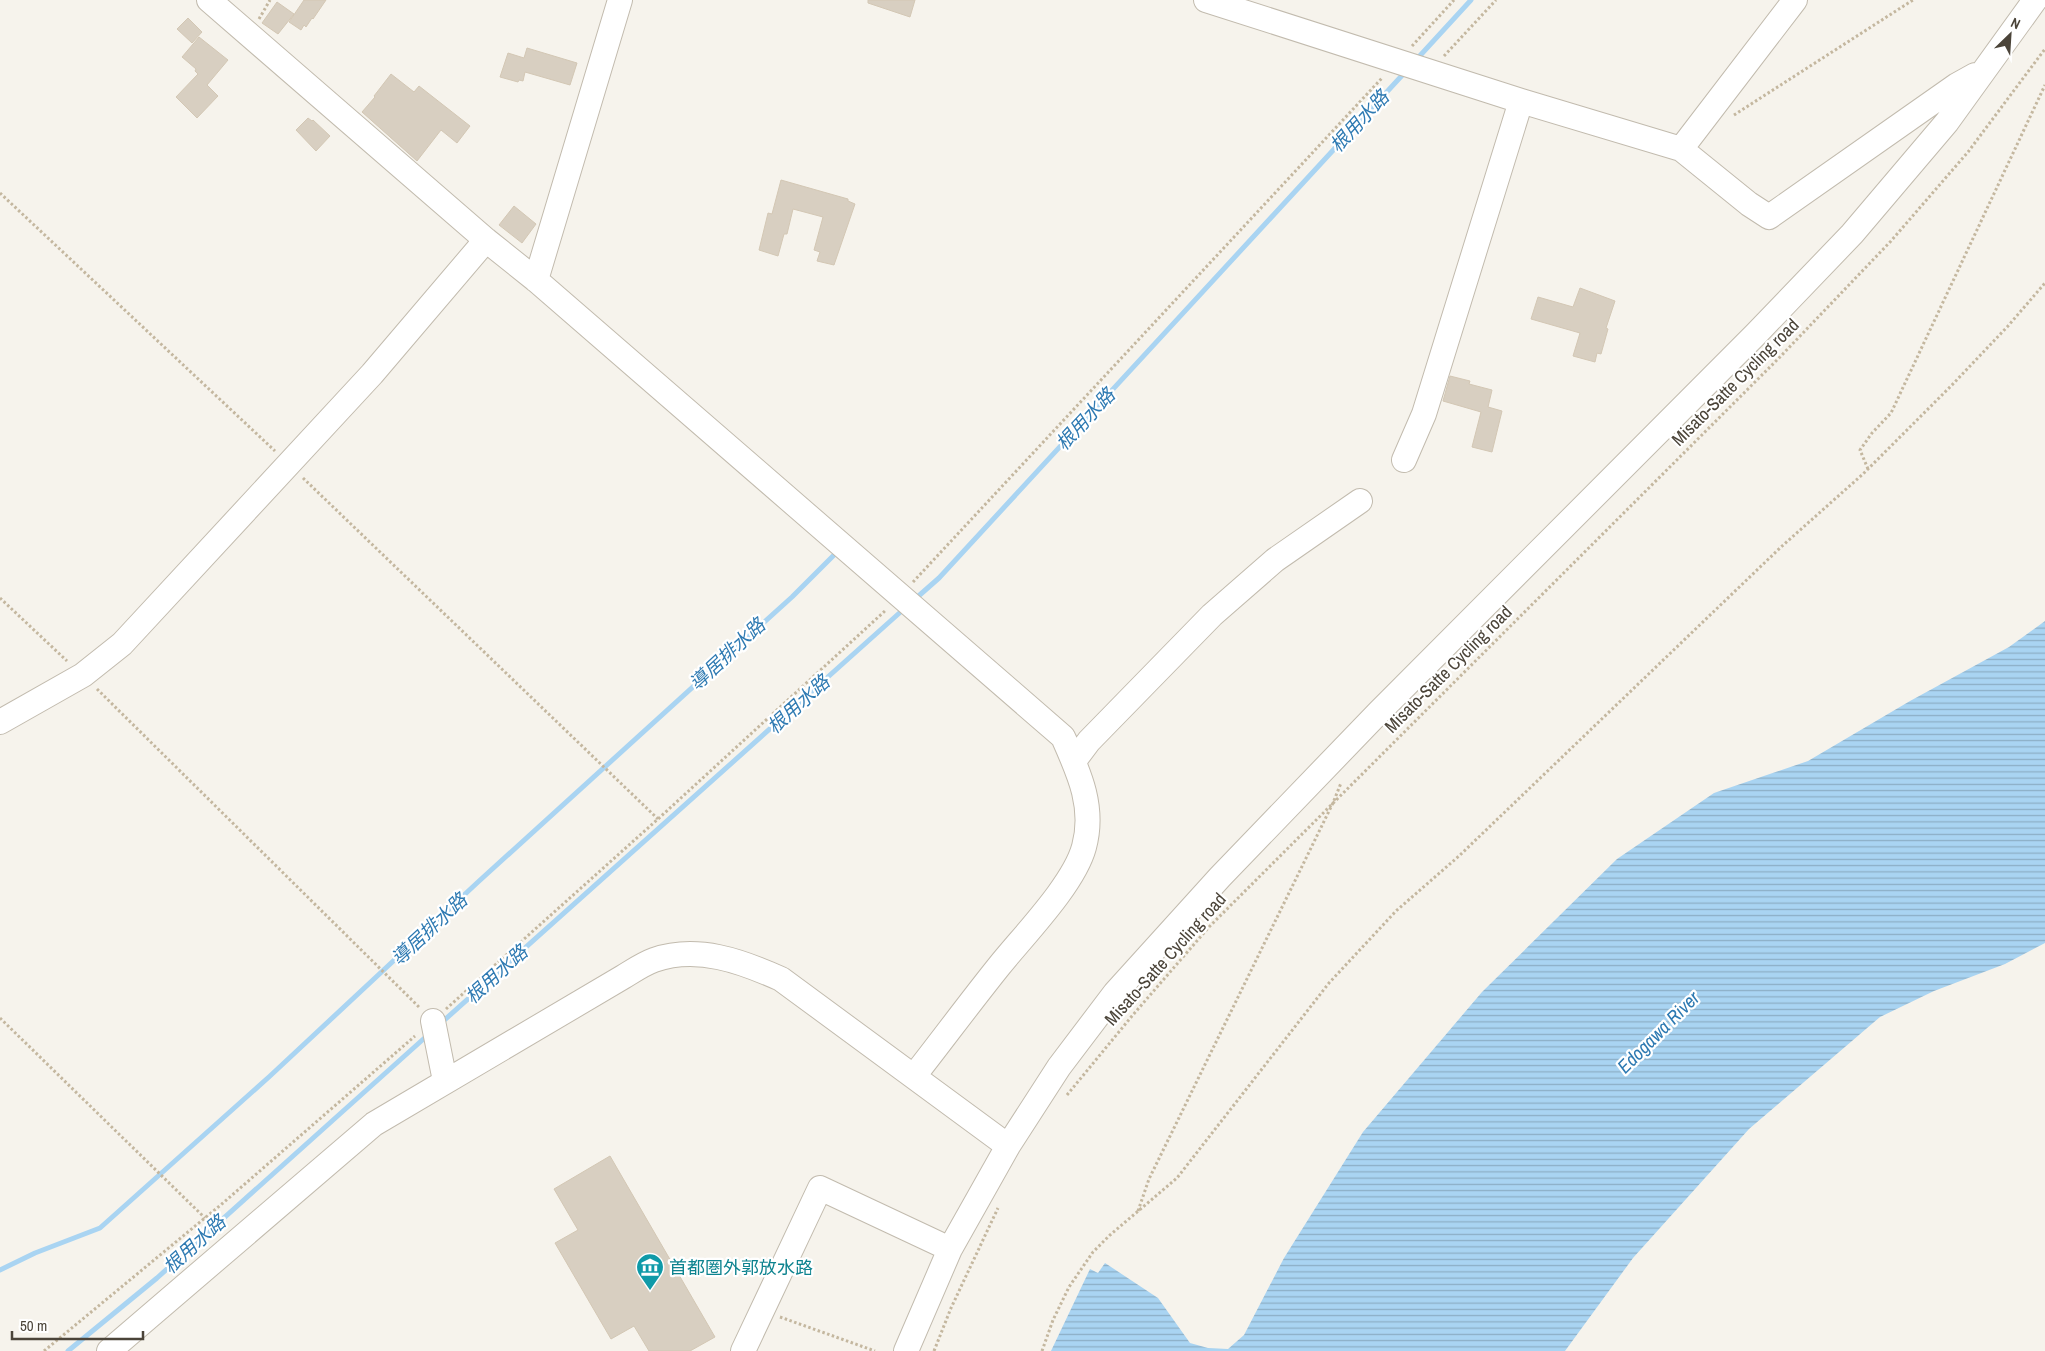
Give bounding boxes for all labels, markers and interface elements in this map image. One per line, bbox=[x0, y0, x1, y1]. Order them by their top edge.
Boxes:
north arrow bbox=[1985, 10, 2035, 60]
text: N bbox=[2008, 13, 2023, 33]
water label: 根用水路 bbox=[1324, 83, 1396, 158]
street label: Misato-Satte Cycling road bbox=[1666, 313, 1804, 451]
water label: 根用水路 bbox=[1050, 381, 1122, 456]
street label: Misato-Satte Cycling road bbox=[1379, 600, 1517, 738]
water label: 導居排水路 bbox=[683, 611, 772, 696]
water label: 根用水路 bbox=[761, 668, 836, 739]
water label: 導居排水路 bbox=[385, 886, 474, 971]
street label: Misato-Satte Cycling road bbox=[1099, 887, 1231, 1031]
water label: 根用水路 bbox=[459, 938, 534, 1009]
water label: Edogawa River bbox=[1611, 985, 1705, 1079]
water label: 根用水路 bbox=[157, 1208, 232, 1279]
museum icon: 首都圏外郭放水路 bbox=[635, 1252, 665, 1291]
place label: 首都圏外郭放水路 bbox=[669, 1255, 813, 1280]
scale bar bbox=[12, 1308, 144, 1340]
text: 50 m bbox=[20, 1315, 47, 1336]

